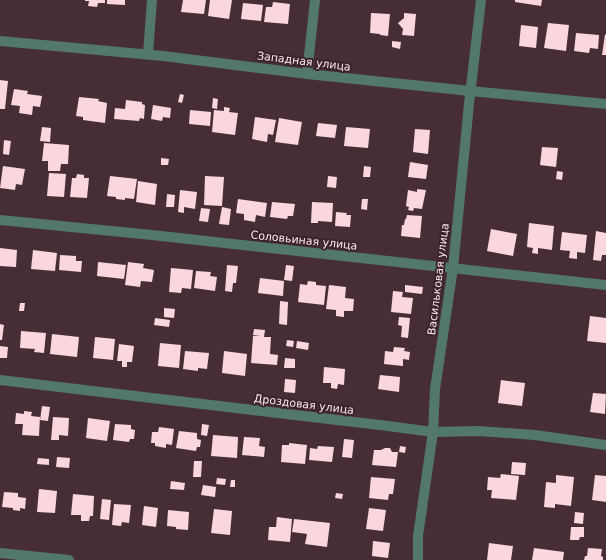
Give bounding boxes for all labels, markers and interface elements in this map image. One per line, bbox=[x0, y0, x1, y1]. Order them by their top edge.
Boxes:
street label: Западная улица bbox=[256, 49, 352, 74]
street label: Васильковая улица bbox=[425, 222, 452, 336]
street label: Соловьиная улица bbox=[250, 228, 358, 253]
street label: Дроздовая улица bbox=[253, 392, 355, 417]

